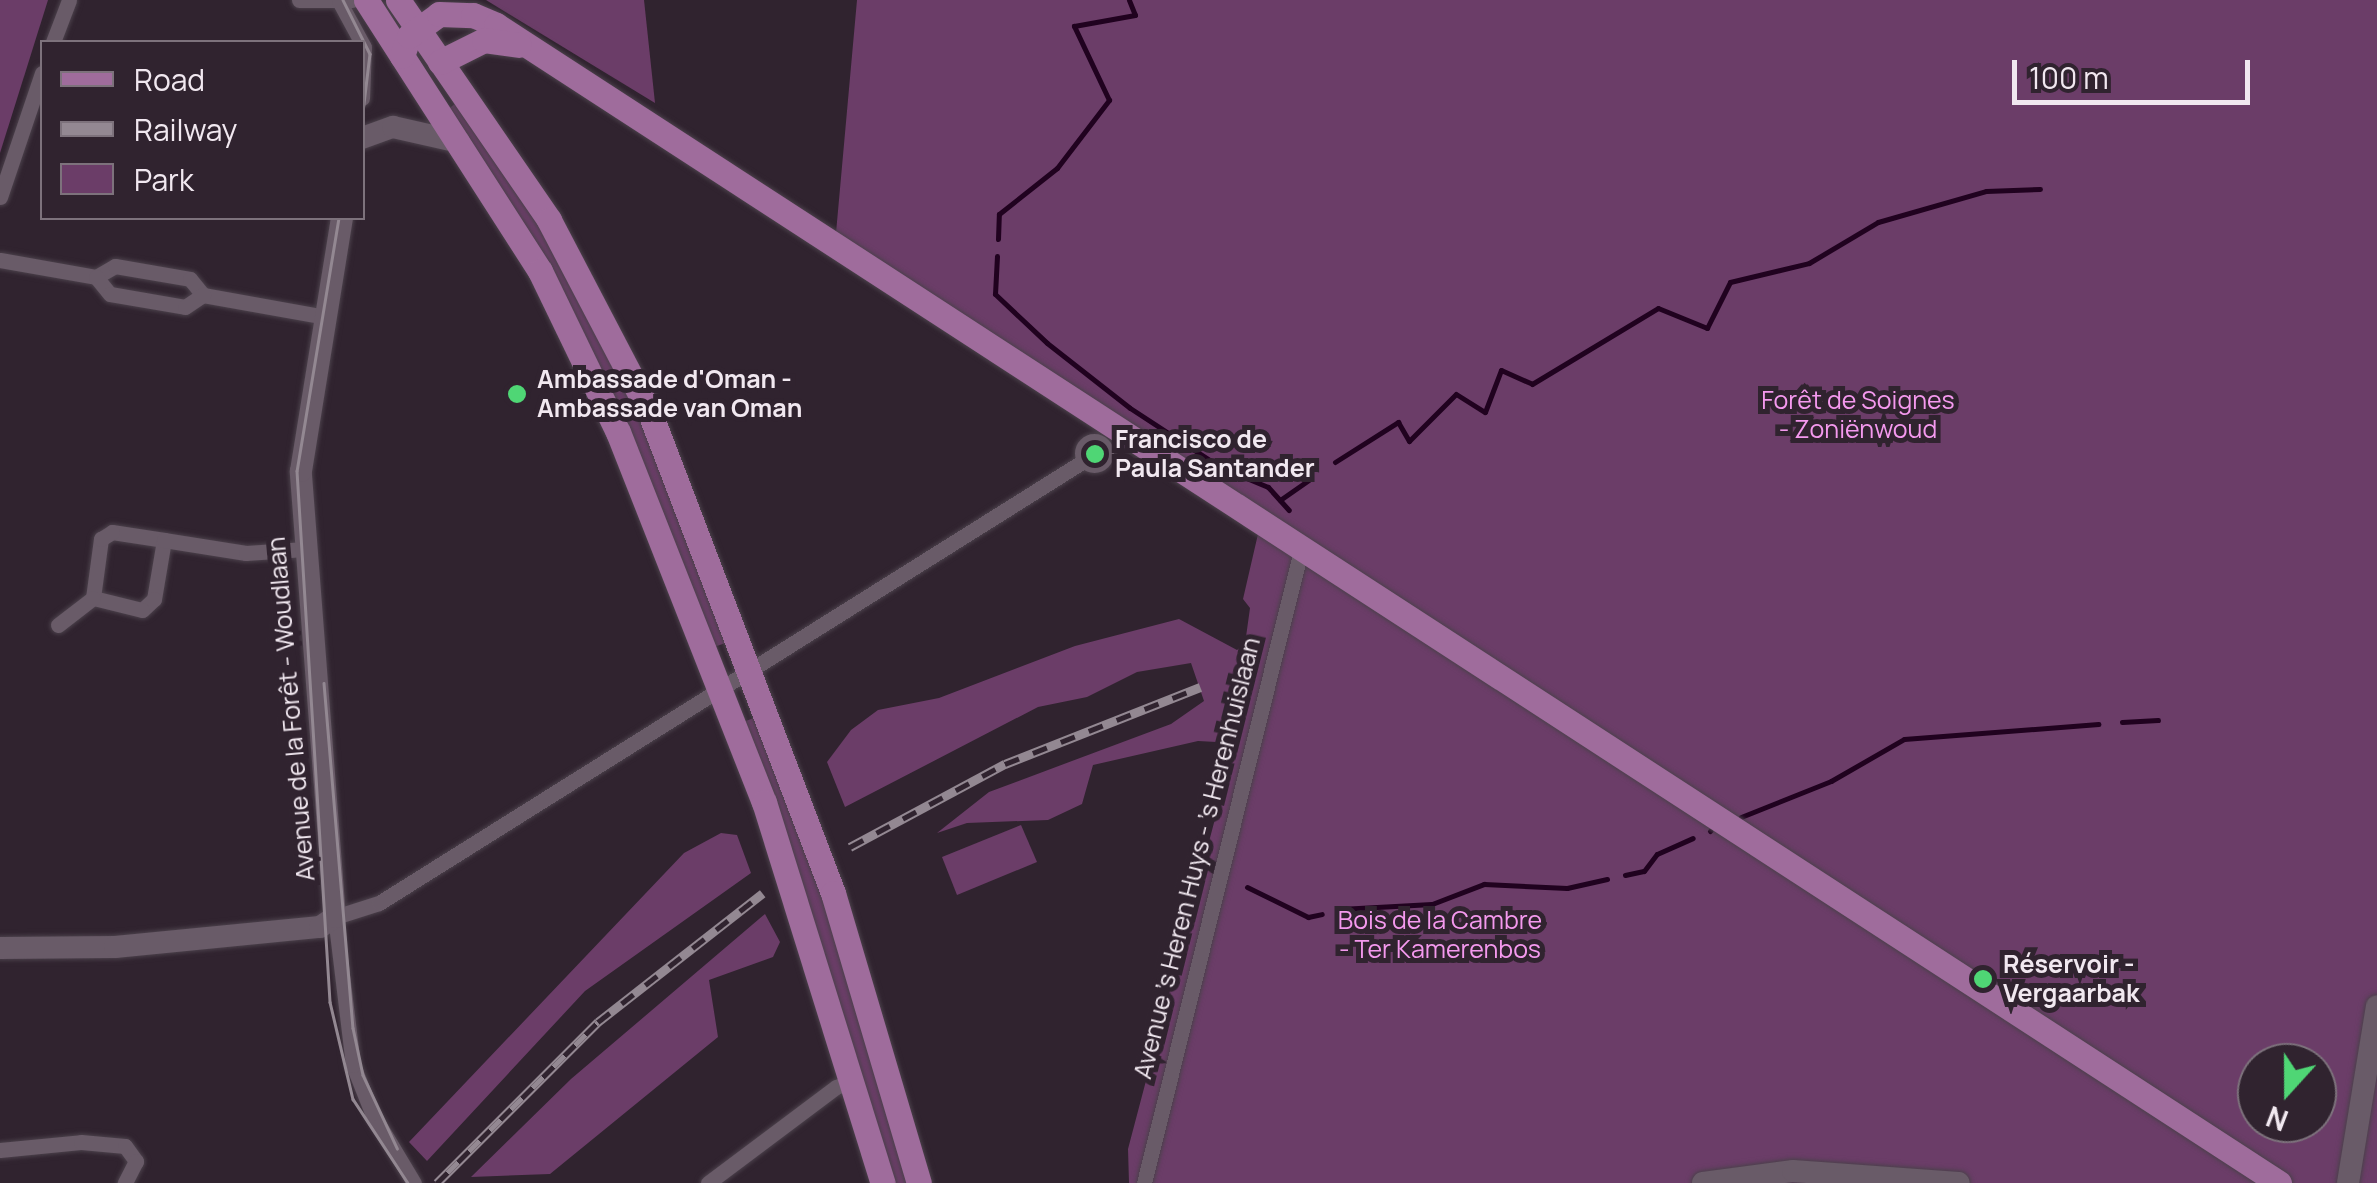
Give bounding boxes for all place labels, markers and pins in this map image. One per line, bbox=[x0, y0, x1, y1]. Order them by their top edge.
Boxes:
place label: Ambassade d'Oman - Ambassade van Oman bbox=[537, 365, 802, 424]
marker: Ambassade d'Oman - Ambassade van Oman bbox=[506, 383, 528, 405]
place label: Francisco de Paula Santander bbox=[1115, 425, 1315, 484]
marker: Francisco de Paula Santander bbox=[1084, 443, 1106, 465]
place label: Réservoir - Vergaarbak bbox=[2003, 950, 2139, 1009]
marker: Réservoir - Vergaarbak bbox=[1972, 968, 1994, 990]

